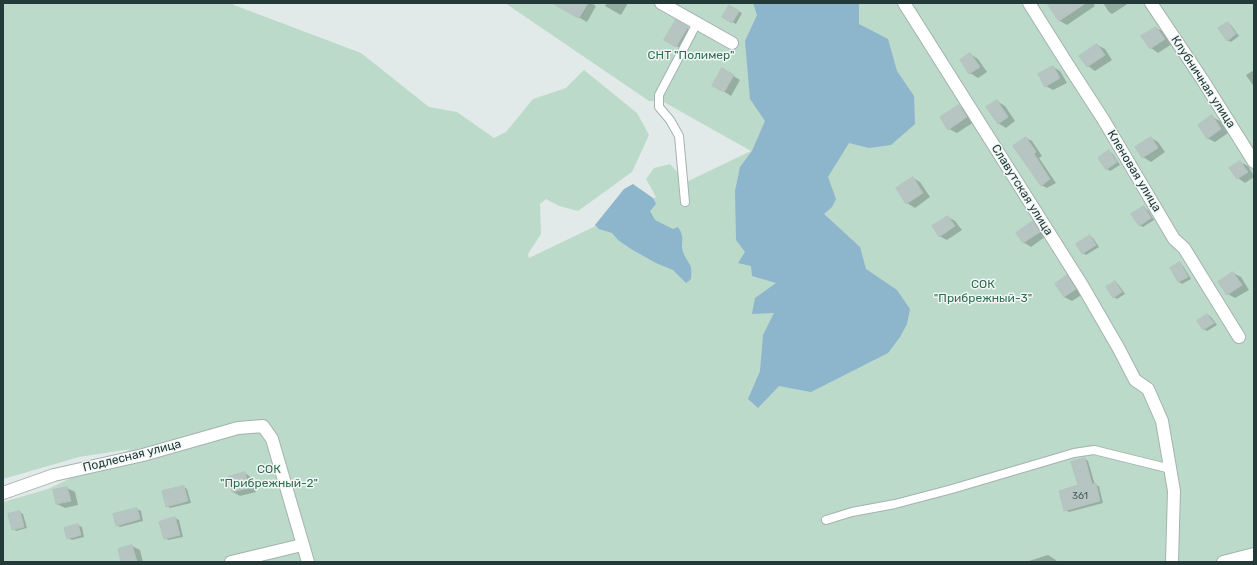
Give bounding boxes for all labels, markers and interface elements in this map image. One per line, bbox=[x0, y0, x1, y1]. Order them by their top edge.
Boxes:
street label: Клубничная улица bbox=[1168, 33, 1238, 131]
park label: СНТ "Полимер" bbox=[648, 49, 734, 63]
street label: Кленовая улица bbox=[1104, 127, 1164, 215]
street label: Славутская улица bbox=[988, 142, 1056, 238]
park label: СОК "Прибрежный-3" bbox=[934, 278, 1032, 306]
street label: Подлесная улица bbox=[81, 437, 183, 475]
park label: СОК "Прибрежный-2" bbox=[220, 463, 318, 491]
house number: 361 bbox=[1072, 490, 1088, 502]

